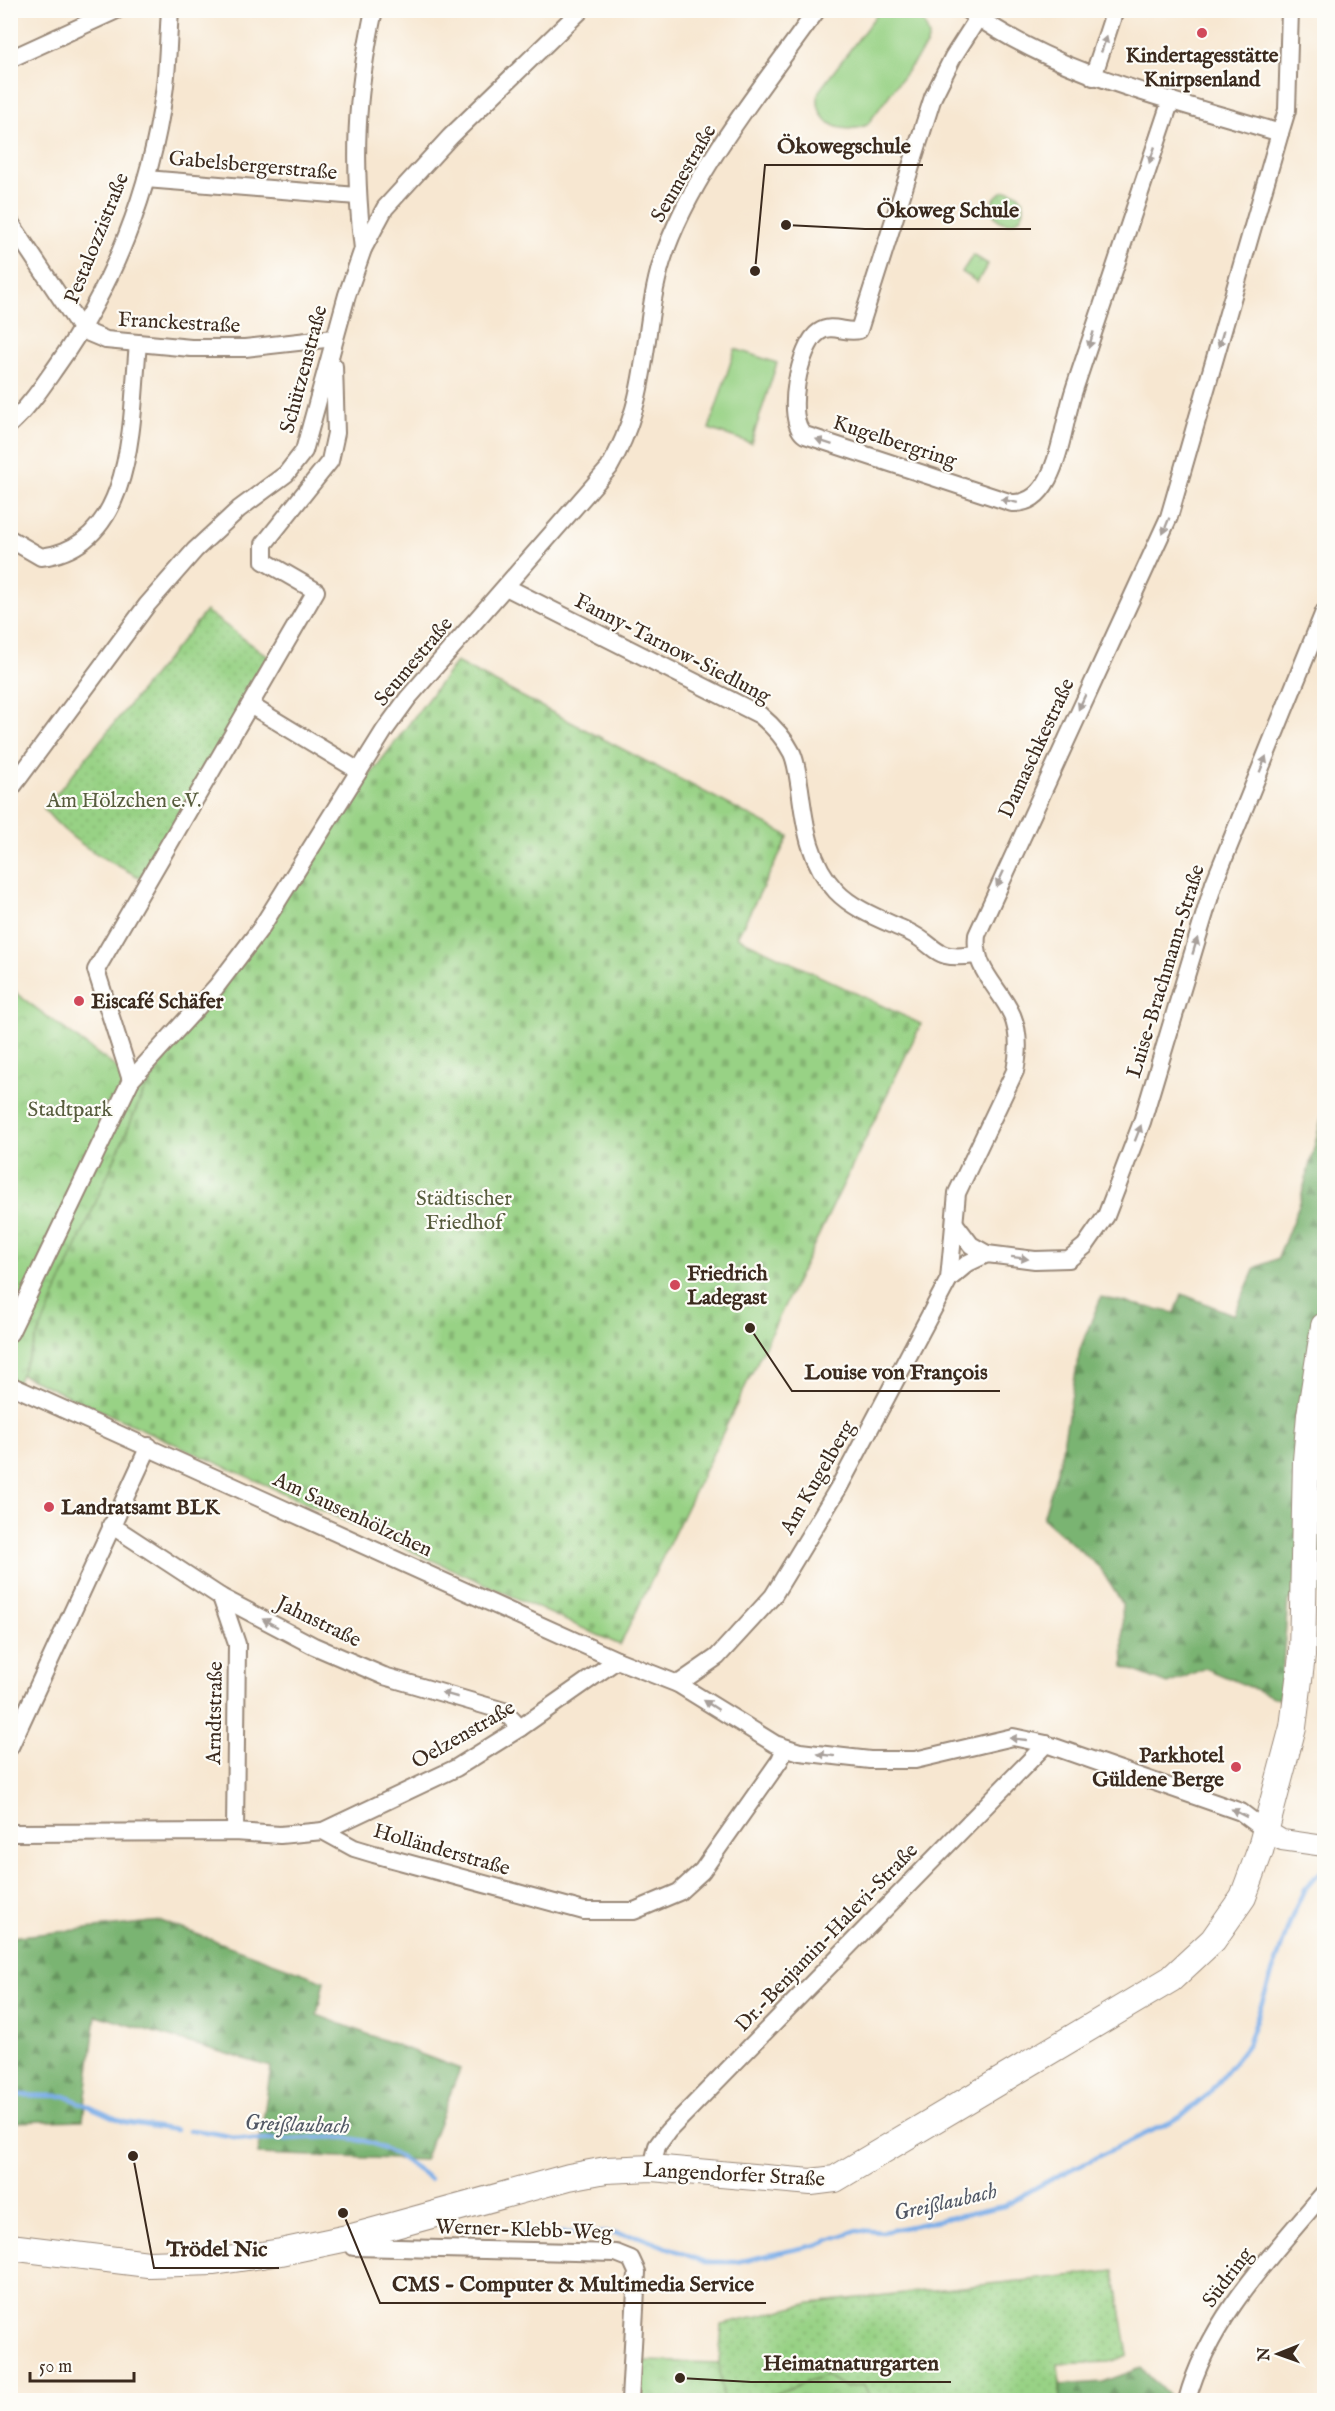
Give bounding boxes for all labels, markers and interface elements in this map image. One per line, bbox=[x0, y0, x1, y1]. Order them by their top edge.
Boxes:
marker: Kindertagesstätte Knirpsenland bbox=[1195, 26, 1209, 40]
one-way arrow bbox=[1099, 35, 1109, 53]
place label: Kindertagesstätte Knirpsenland bbox=[1126, 43, 1279, 94]
street label: Seumestraße bbox=[645, 120, 723, 228]
callout: Ökowegschule bbox=[765, 125, 923, 165]
text: Ökowegschule bbox=[777, 133, 911, 161]
street label: Gabelsbergerstraße bbox=[168, 146, 339, 187]
one-way arrow bbox=[1147, 146, 1157, 164]
street label: Pestalozzistraße bbox=[59, 169, 136, 308]
callout: Ökoweg Schule bbox=[865, 189, 1031, 229]
text: Ökoweg Schule bbox=[877, 197, 1019, 225]
street label: Schützenstraße bbox=[274, 302, 335, 436]
street label: Franckestraße bbox=[117, 307, 241, 340]
one-way arrow bbox=[1216, 330, 1225, 348]
one-way arrow bbox=[1085, 331, 1095, 349]
street label: Kugelbergring bbox=[829, 410, 960, 475]
one-way arrow bbox=[815, 436, 833, 446]
one-way arrow bbox=[1000, 496, 1019, 506]
one-way arrow bbox=[1161, 517, 1170, 535]
street label: Fanny-Tarnow-Siedlung bbox=[570, 588, 776, 711]
street label: Seumestraße bbox=[369, 611, 460, 712]
street label: Damaschkestraße bbox=[993, 674, 1082, 823]
one-way arrow bbox=[1078, 694, 1087, 711]
one-way arrow bbox=[1259, 755, 1268, 773]
park label: Am Hölzchen e.V. bbox=[45, 788, 202, 815]
street label: Luise-Brachmann-Straße bbox=[1121, 861, 1212, 1081]
one-way arrow bbox=[996, 871, 1005, 888]
one-way arrow bbox=[1191, 937, 1200, 955]
place label: Eiscafé Schäfer bbox=[91, 989, 224, 1016]
marker: Eiscafé Schäfer bbox=[72, 994, 86, 1008]
park label: Stadtpark bbox=[28, 1097, 113, 1124]
one-way arrow bbox=[1133, 1124, 1143, 1142]
park label: Städtischer Friedhof bbox=[416, 1186, 512, 1237]
one-way arrow bbox=[1011, 1254, 1030, 1263]
place label: Friedrich Ladegast bbox=[687, 1261, 768, 1312]
marker: Friedrich Ladegast bbox=[668, 1278, 682, 1292]
callout: Louise von François bbox=[792, 1351, 1000, 1391]
text: Louise von François bbox=[804, 1359, 988, 1387]
street label: Am Kugelberg bbox=[774, 1415, 862, 1541]
street label: Am Sausenhölzchen bbox=[267, 1466, 436, 1564]
place label: Landratsamt BLK bbox=[61, 1495, 220, 1522]
marker: Landratsamt BLK bbox=[42, 1500, 56, 1514]
street label: Jahnstraße bbox=[270, 1589, 366, 1655]
one-way arrow bbox=[261, 1618, 278, 1628]
street label: Arndtstraße bbox=[201, 1661, 230, 1766]
one-way arrow bbox=[441, 1690, 459, 1699]
street label: Oelzenstraße bbox=[407, 1695, 521, 1776]
one-way arrow bbox=[703, 1700, 719, 1711]
one-way arrow bbox=[1008, 1734, 1027, 1744]
place label: Parkhotel Güldene Berge bbox=[1092, 1743, 1225, 1794]
one-way arrow bbox=[817, 1750, 836, 1760]
marker: Parkhotel Güldene Berge bbox=[1229, 1760, 1243, 1774]
one-way arrow bbox=[1231, 1809, 1248, 1818]
street label: Holländerstraße bbox=[370, 1818, 513, 1883]
street label: Dr.-Benjamin-Halevi-Straße bbox=[730, 1838, 925, 2038]
water label: Greißlaubach bbox=[244, 2109, 350, 2141]
street label: Langendorfer Straße bbox=[642, 2157, 826, 2194]
water label: Greißlaubach bbox=[891, 2177, 1000, 2228]
street label: Werner-Klebb-Weg bbox=[435, 2214, 614, 2247]
callout: Trödel Nic bbox=[154, 2228, 279, 2268]
text: Trödel Nic bbox=[165, 2236, 268, 2264]
street label: Südring bbox=[1197, 2242, 1260, 2313]
callout: CMS - Computer & Multimedia Service bbox=[380, 2263, 766, 2303]
text: CMS - Computer & Multimedia Service bbox=[392, 2271, 754, 2299]
north arrow bbox=[1248, 2324, 1308, 2384]
callout: Heimatnaturgarten bbox=[751, 2342, 951, 2382]
scale bar bbox=[30, 2345, 134, 2383]
text: N bbox=[1255, 2347, 1275, 2362]
text: Heimatnaturgarten bbox=[763, 2350, 939, 2378]
text: 50 m bbox=[39, 2356, 72, 2379]

